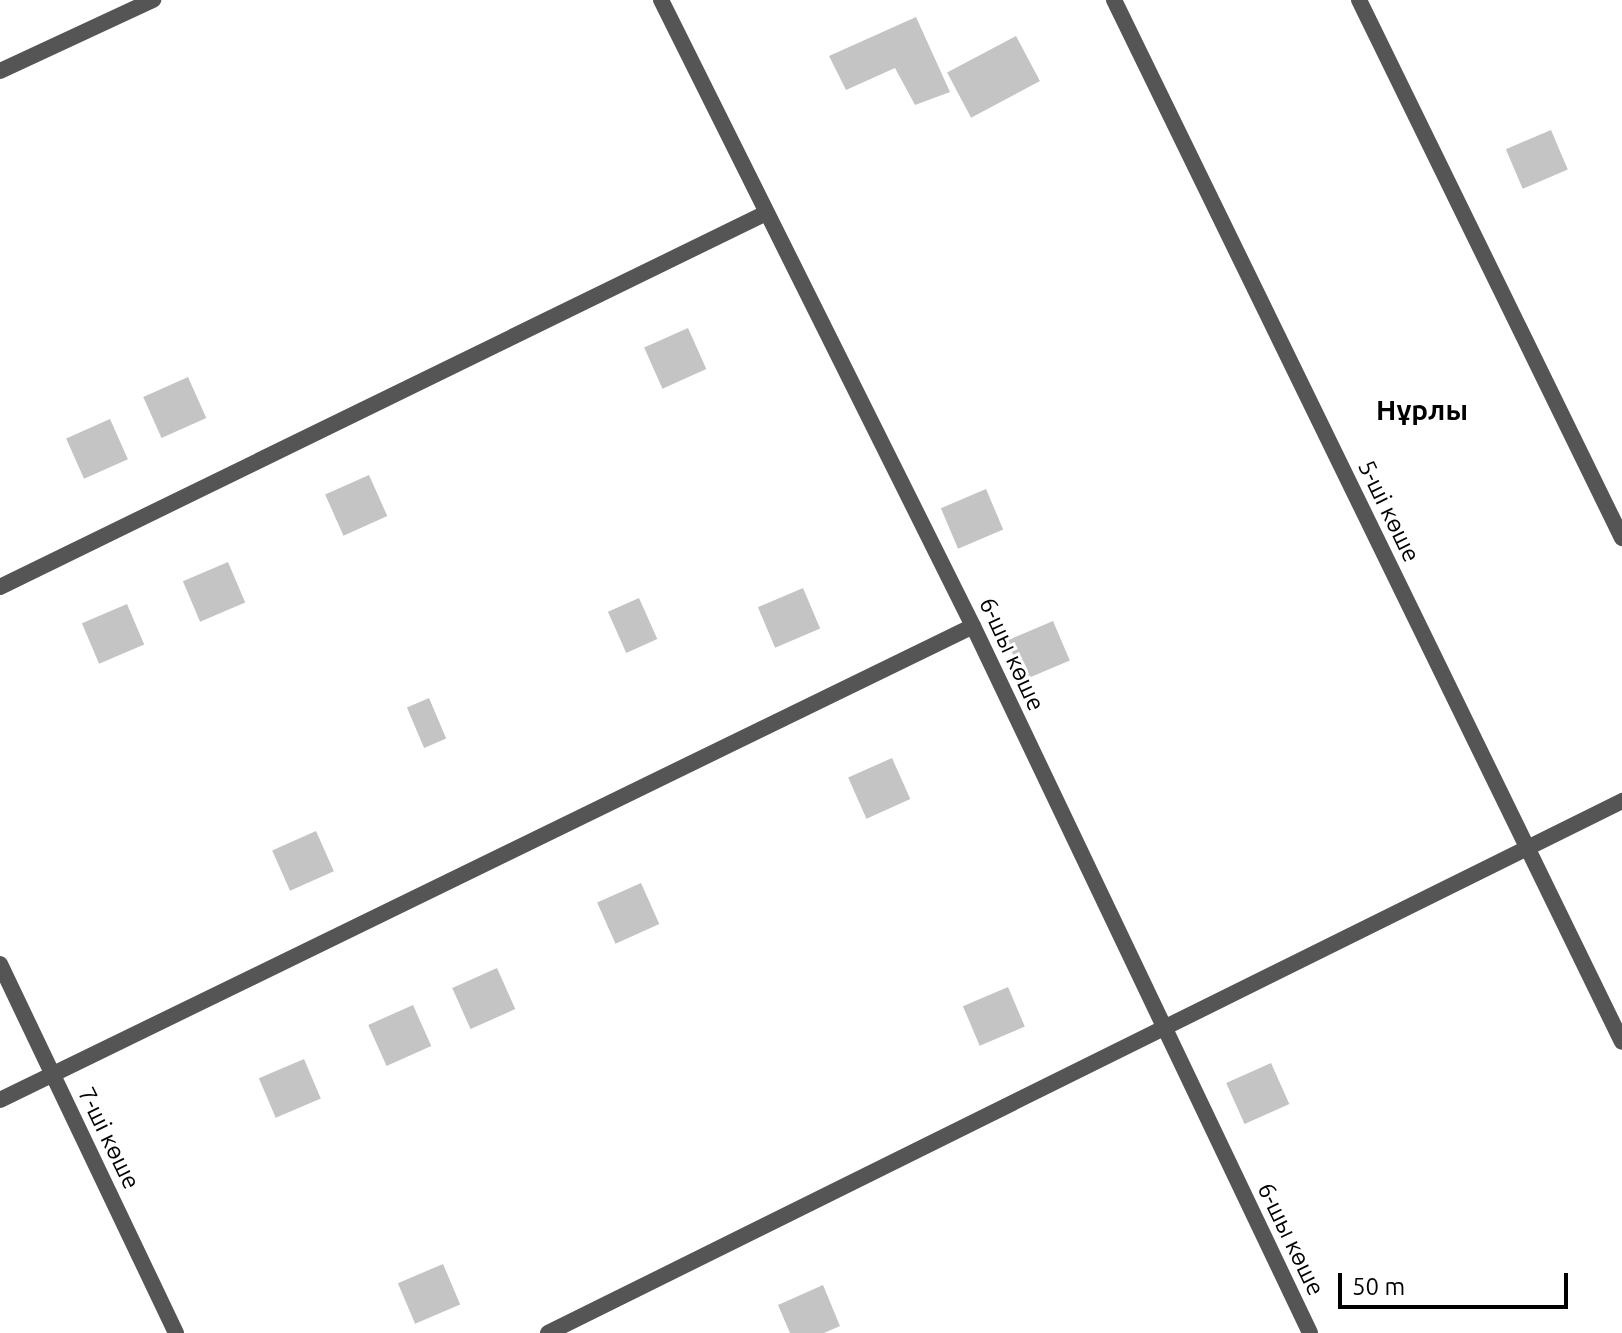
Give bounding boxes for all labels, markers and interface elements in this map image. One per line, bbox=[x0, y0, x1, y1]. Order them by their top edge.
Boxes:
district label: Нұрлы bbox=[1376, 393, 1468, 427]
street label: 5-ші көше bbox=[1352, 455, 1426, 567]
street label: 6-шы көше bbox=[973, 593, 1051, 715]
street label: 7-ші көше bbox=[72, 1082, 146, 1194]
street label: 6-шы көше bbox=[1251, 1178, 1331, 1300]
scale bar bbox=[1342, 1257, 1572, 1307]
text: 50 m bbox=[1352, 1273, 1405, 1300]

